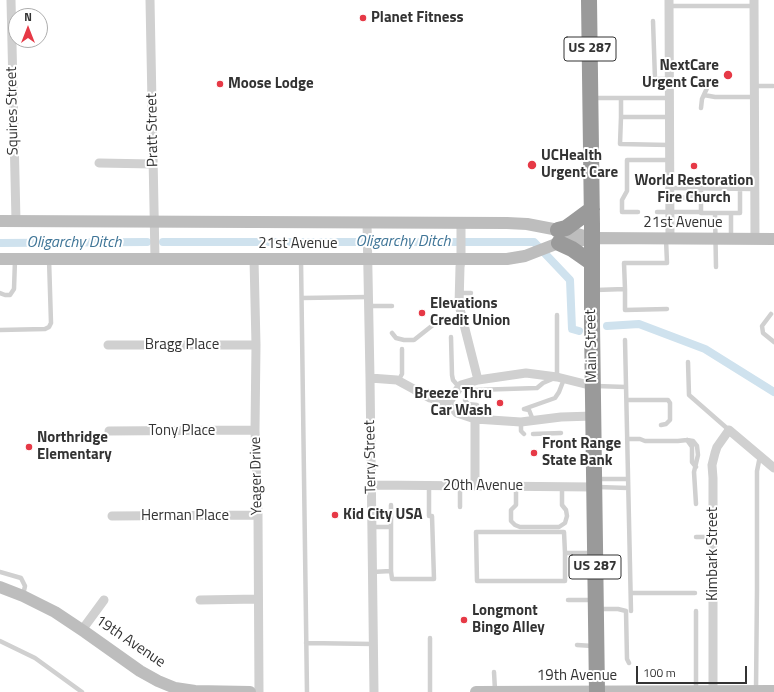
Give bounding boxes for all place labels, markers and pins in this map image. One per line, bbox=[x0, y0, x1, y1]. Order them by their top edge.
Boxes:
place label: Planet Fitness bbox=[371, 9, 464, 27]
marker: Planet Fitness bbox=[358, 13, 368, 23]
place label: NextCare Urgent Care bbox=[642, 57, 719, 92]
marker: NextCare Urgent Care bbox=[722, 69, 734, 81]
place label: Moose Lodge bbox=[228, 75, 314, 93]
marker: Moose Lodge bbox=[215, 79, 225, 89]
place label: UCHealth Urgent Care bbox=[541, 147, 618, 182]
marker: UCHealth Urgent Care bbox=[526, 159, 538, 171]
marker: World Restoration Fire Church bbox=[689, 161, 699, 171]
place label: World Restoration Fire Church bbox=[634, 172, 754, 207]
place label: Elevations Credit Union bbox=[430, 295, 510, 330]
marker: Elevations Credit Union bbox=[417, 308, 427, 318]
place label: Breeze Thru Car Wash bbox=[414, 385, 492, 420]
marker: Breeze Thru Car Wash bbox=[495, 398, 505, 408]
place label: Northridge Elementary bbox=[37, 429, 112, 464]
place label: Front Range State Bank bbox=[542, 435, 621, 470]
marker: Northridge Elementary bbox=[24, 442, 34, 452]
marker: Front Range State Bank bbox=[529, 448, 539, 458]
place label: Kid City USA bbox=[343, 506, 422, 524]
marker: Kid City USA bbox=[330, 510, 340, 520]
place label: Longmont Bingo Alley bbox=[472, 602, 545, 637]
marker: Longmont Bingo Alley bbox=[459, 615, 469, 625]

